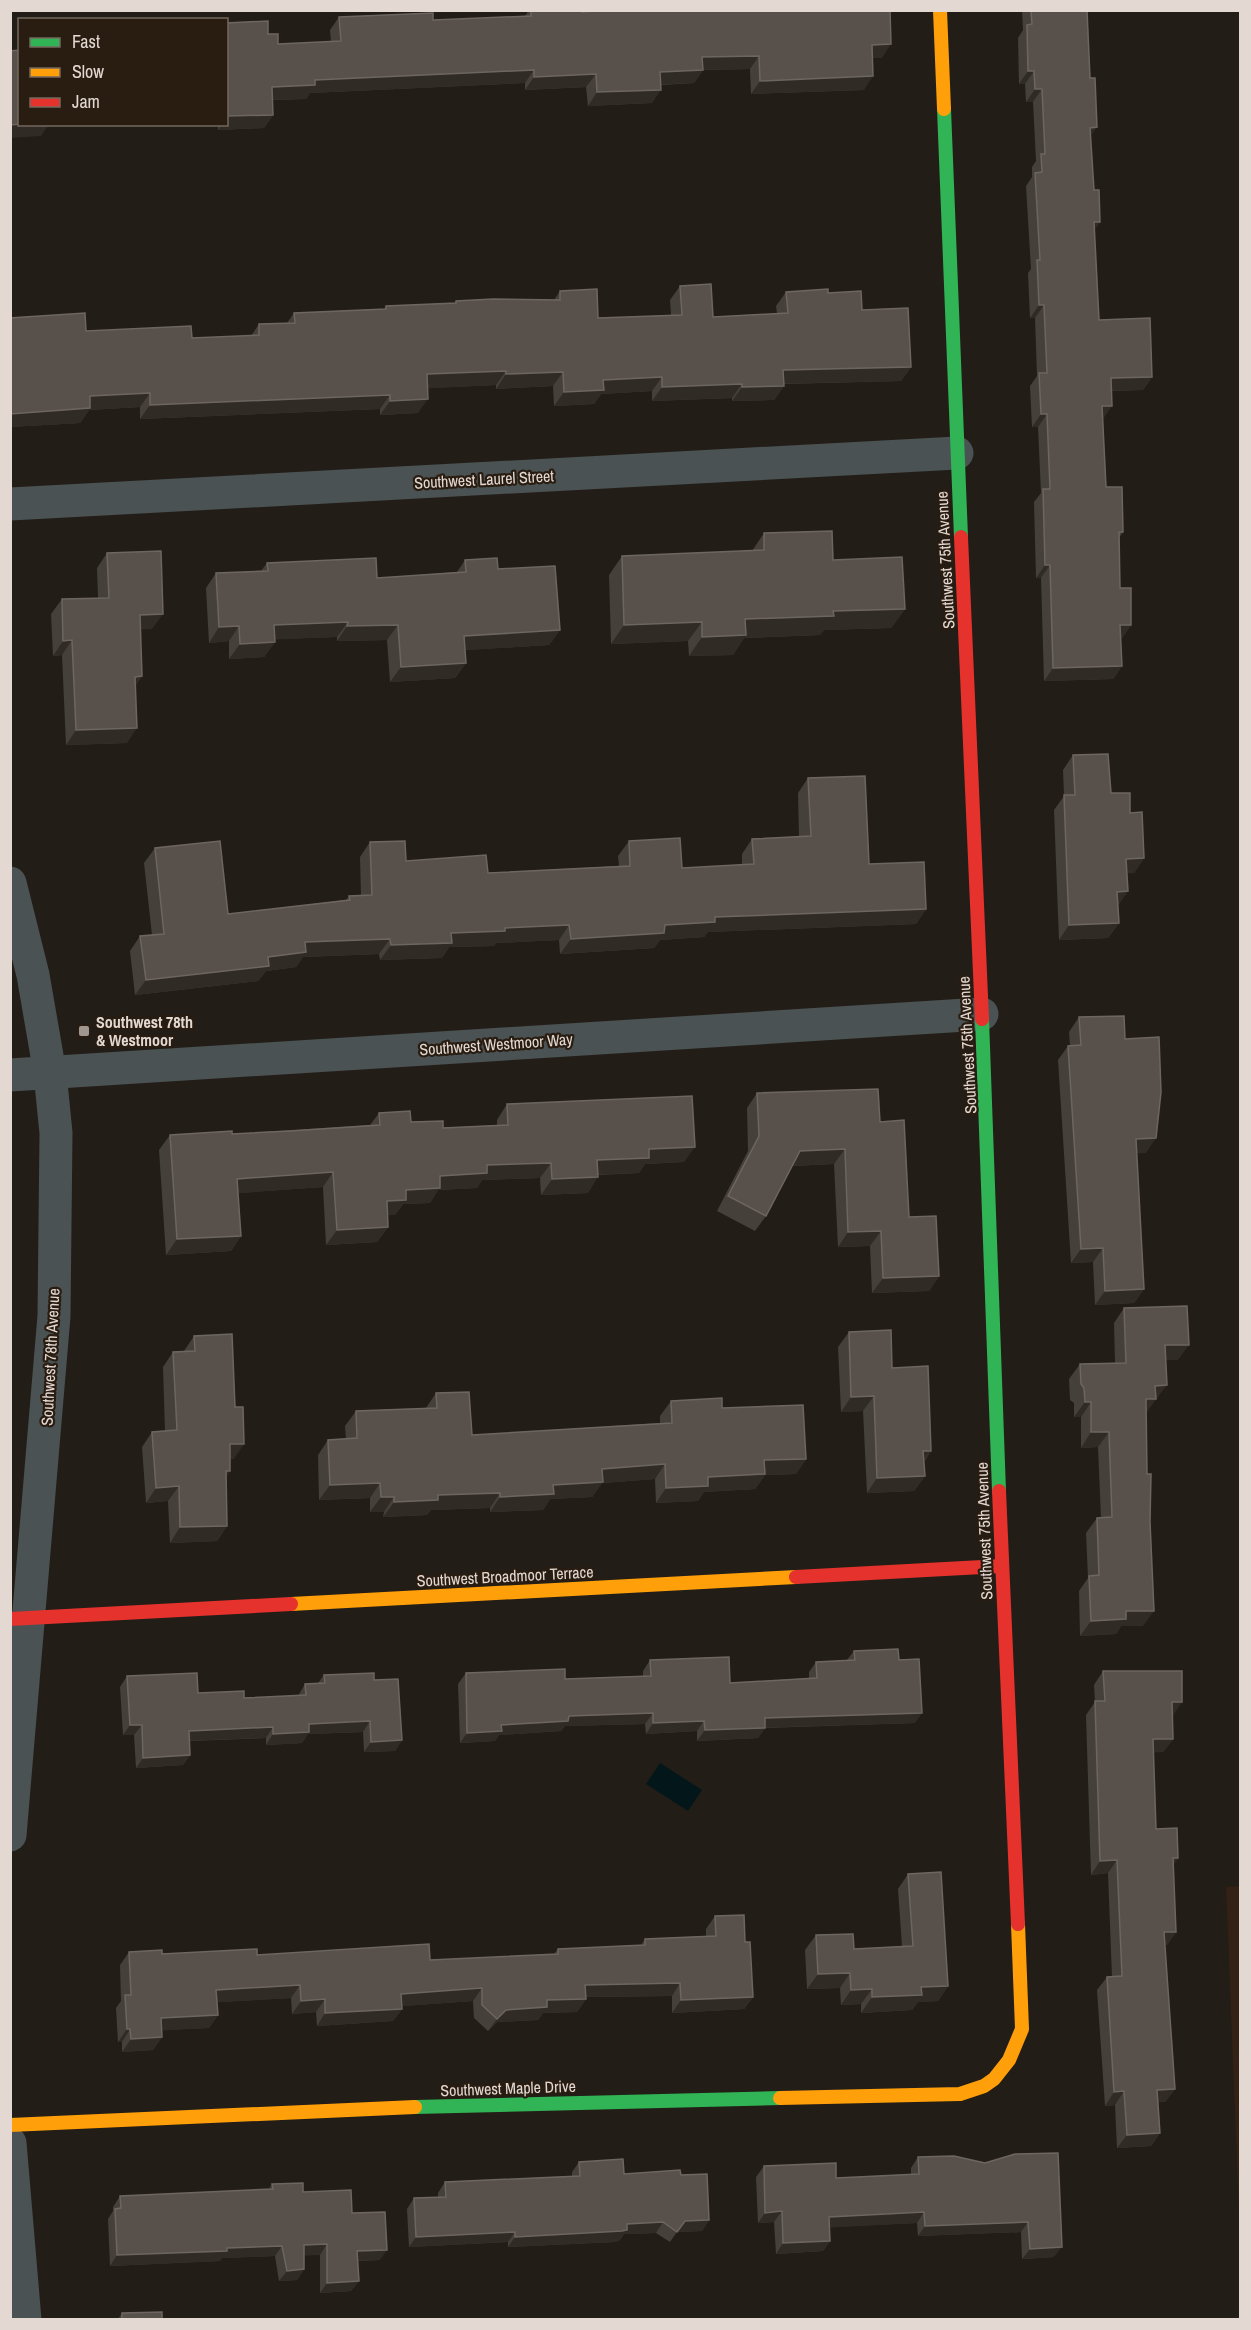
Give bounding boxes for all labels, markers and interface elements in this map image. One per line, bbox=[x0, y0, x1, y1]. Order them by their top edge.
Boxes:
legend bbox=[18, 18, 228, 126]
text: Fast bbox=[72, 29, 100, 54]
text: Slow bbox=[72, 59, 104, 84]
text: Jam bbox=[72, 89, 100, 114]
street label: Southwest Laurel Street bbox=[413, 464, 555, 494]
street label: Southwest 75th Avenue bbox=[930, 491, 960, 629]
street label: Southwest 75th Avenue bbox=[952, 976, 982, 1114]
place label: Southwest 78th & Westmoor bbox=[96, 1011, 193, 1051]
marker: Southwest 78th & Westmoor bbox=[77, 1024, 91, 1038]
street label: Southwest Westmoor Way bbox=[418, 1028, 574, 1060]
street label: Southwest 78th Avenue bbox=[35, 1288, 65, 1426]
street label: Southwest 75th Avenue bbox=[971, 1462, 997, 1600]
street label: Southwest Broadmoor Terrace bbox=[416, 1560, 594, 1592]
street label: Southwest Maple Drive bbox=[440, 2075, 576, 2101]

